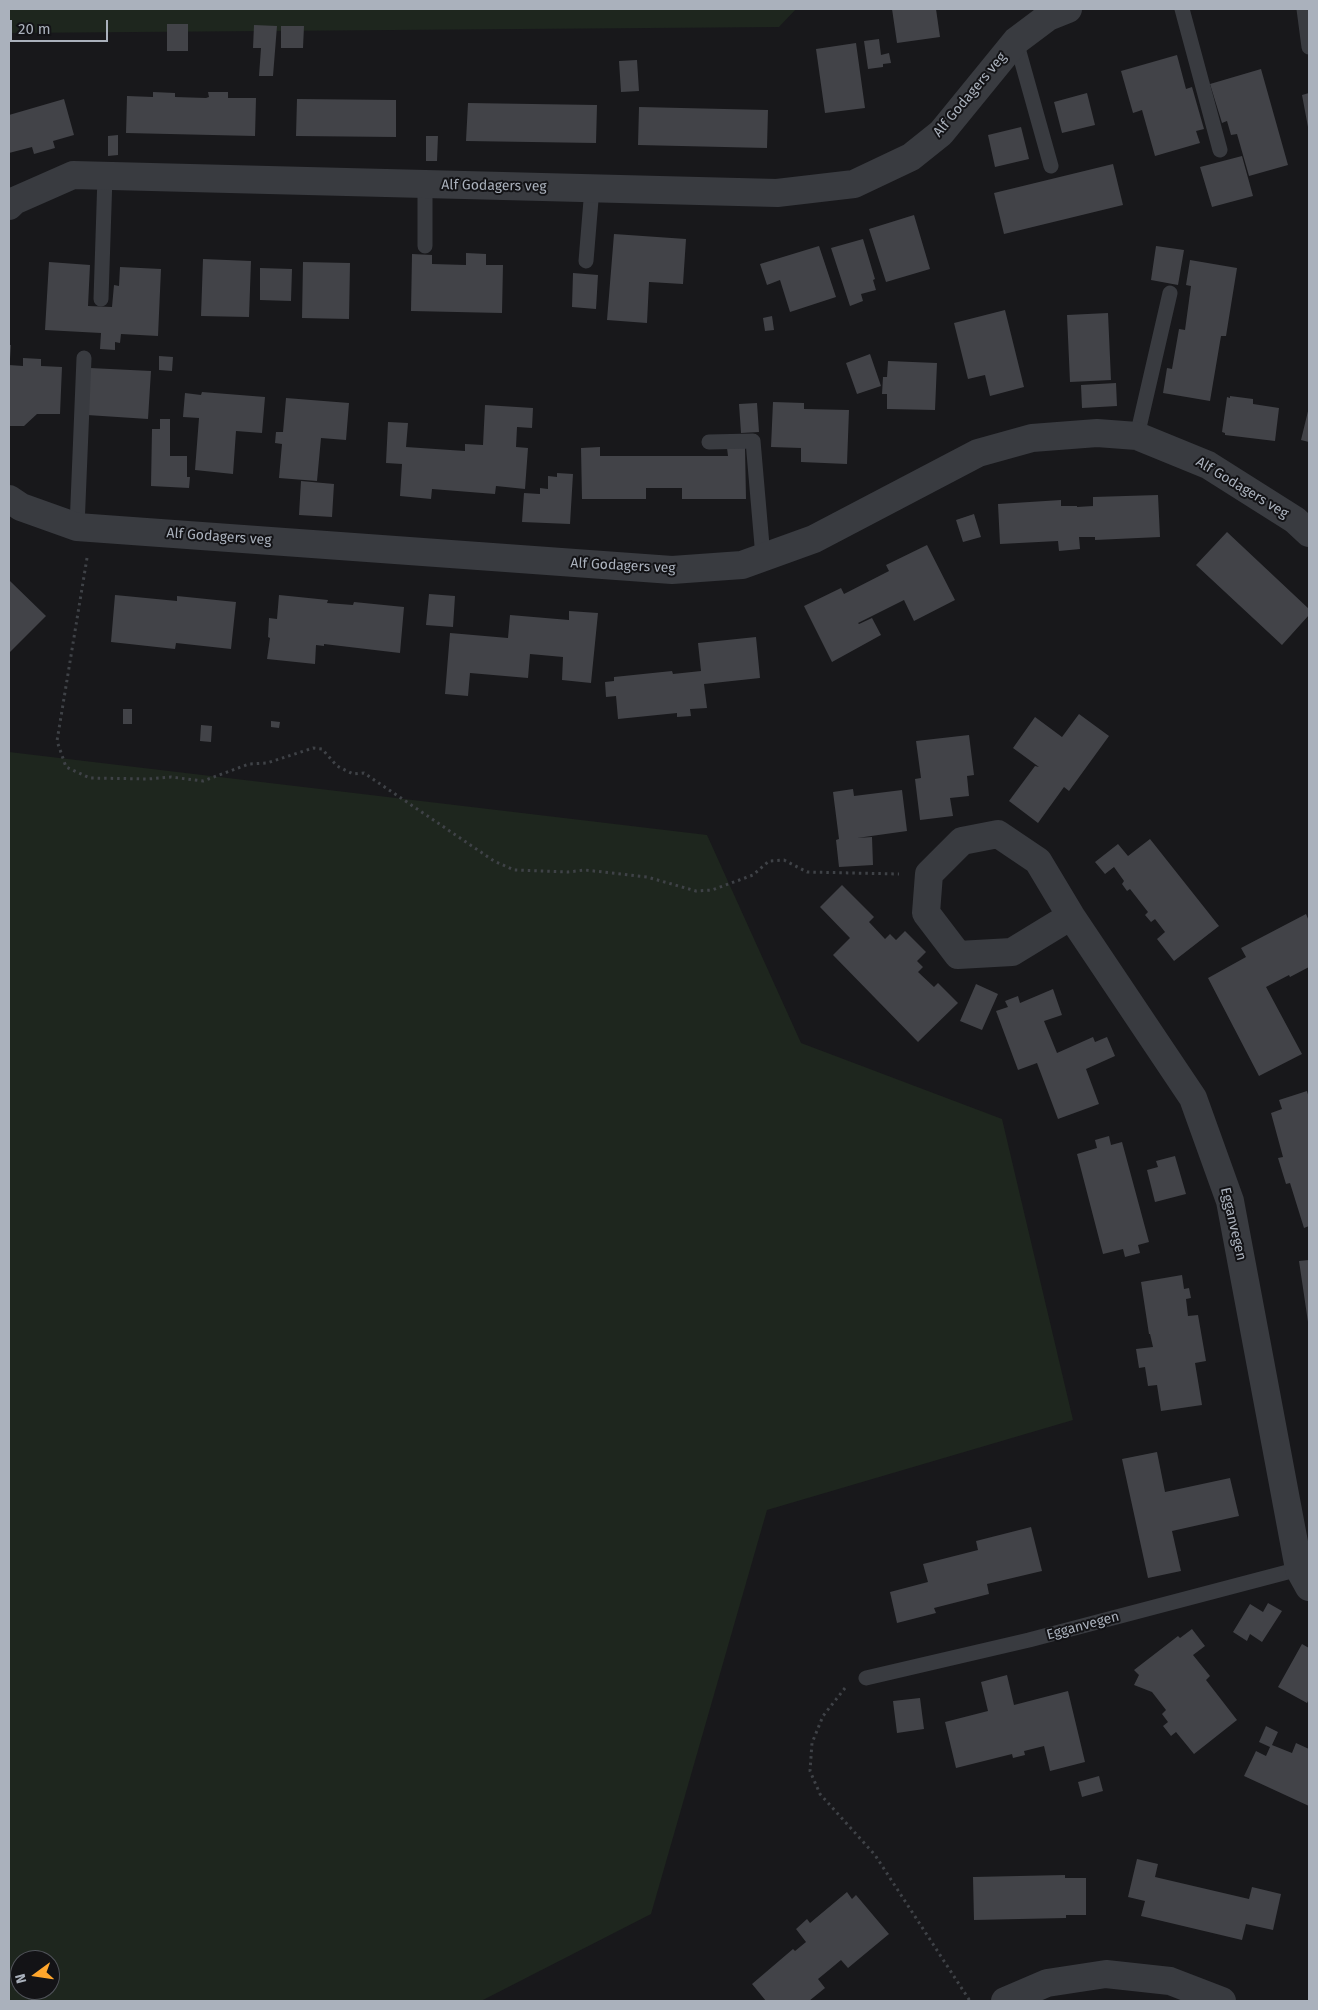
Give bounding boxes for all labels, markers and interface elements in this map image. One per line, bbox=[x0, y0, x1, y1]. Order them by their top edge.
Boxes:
scale bar bbox=[12, 10, 110, 42]
text: 20 m bbox=[18, 20, 51, 38]
street label: Alf Godagers veg bbox=[930, 49, 1010, 141]
street label: Alf Godagers veg bbox=[441, 177, 547, 195]
street label: Alf Godagers veg bbox=[1193, 454, 1291, 522]
street label: Alf Godagers veg bbox=[166, 525, 272, 549]
street label: Alf Godagers veg bbox=[570, 555, 676, 577]
street label: Egganvegen bbox=[1216, 1186, 1250, 1262]
street label: Egganvegen bbox=[1045, 1608, 1121, 1644]
north arrow bbox=[10, 1950, 60, 2000]
text: N bbox=[12, 1972, 30, 1985]

